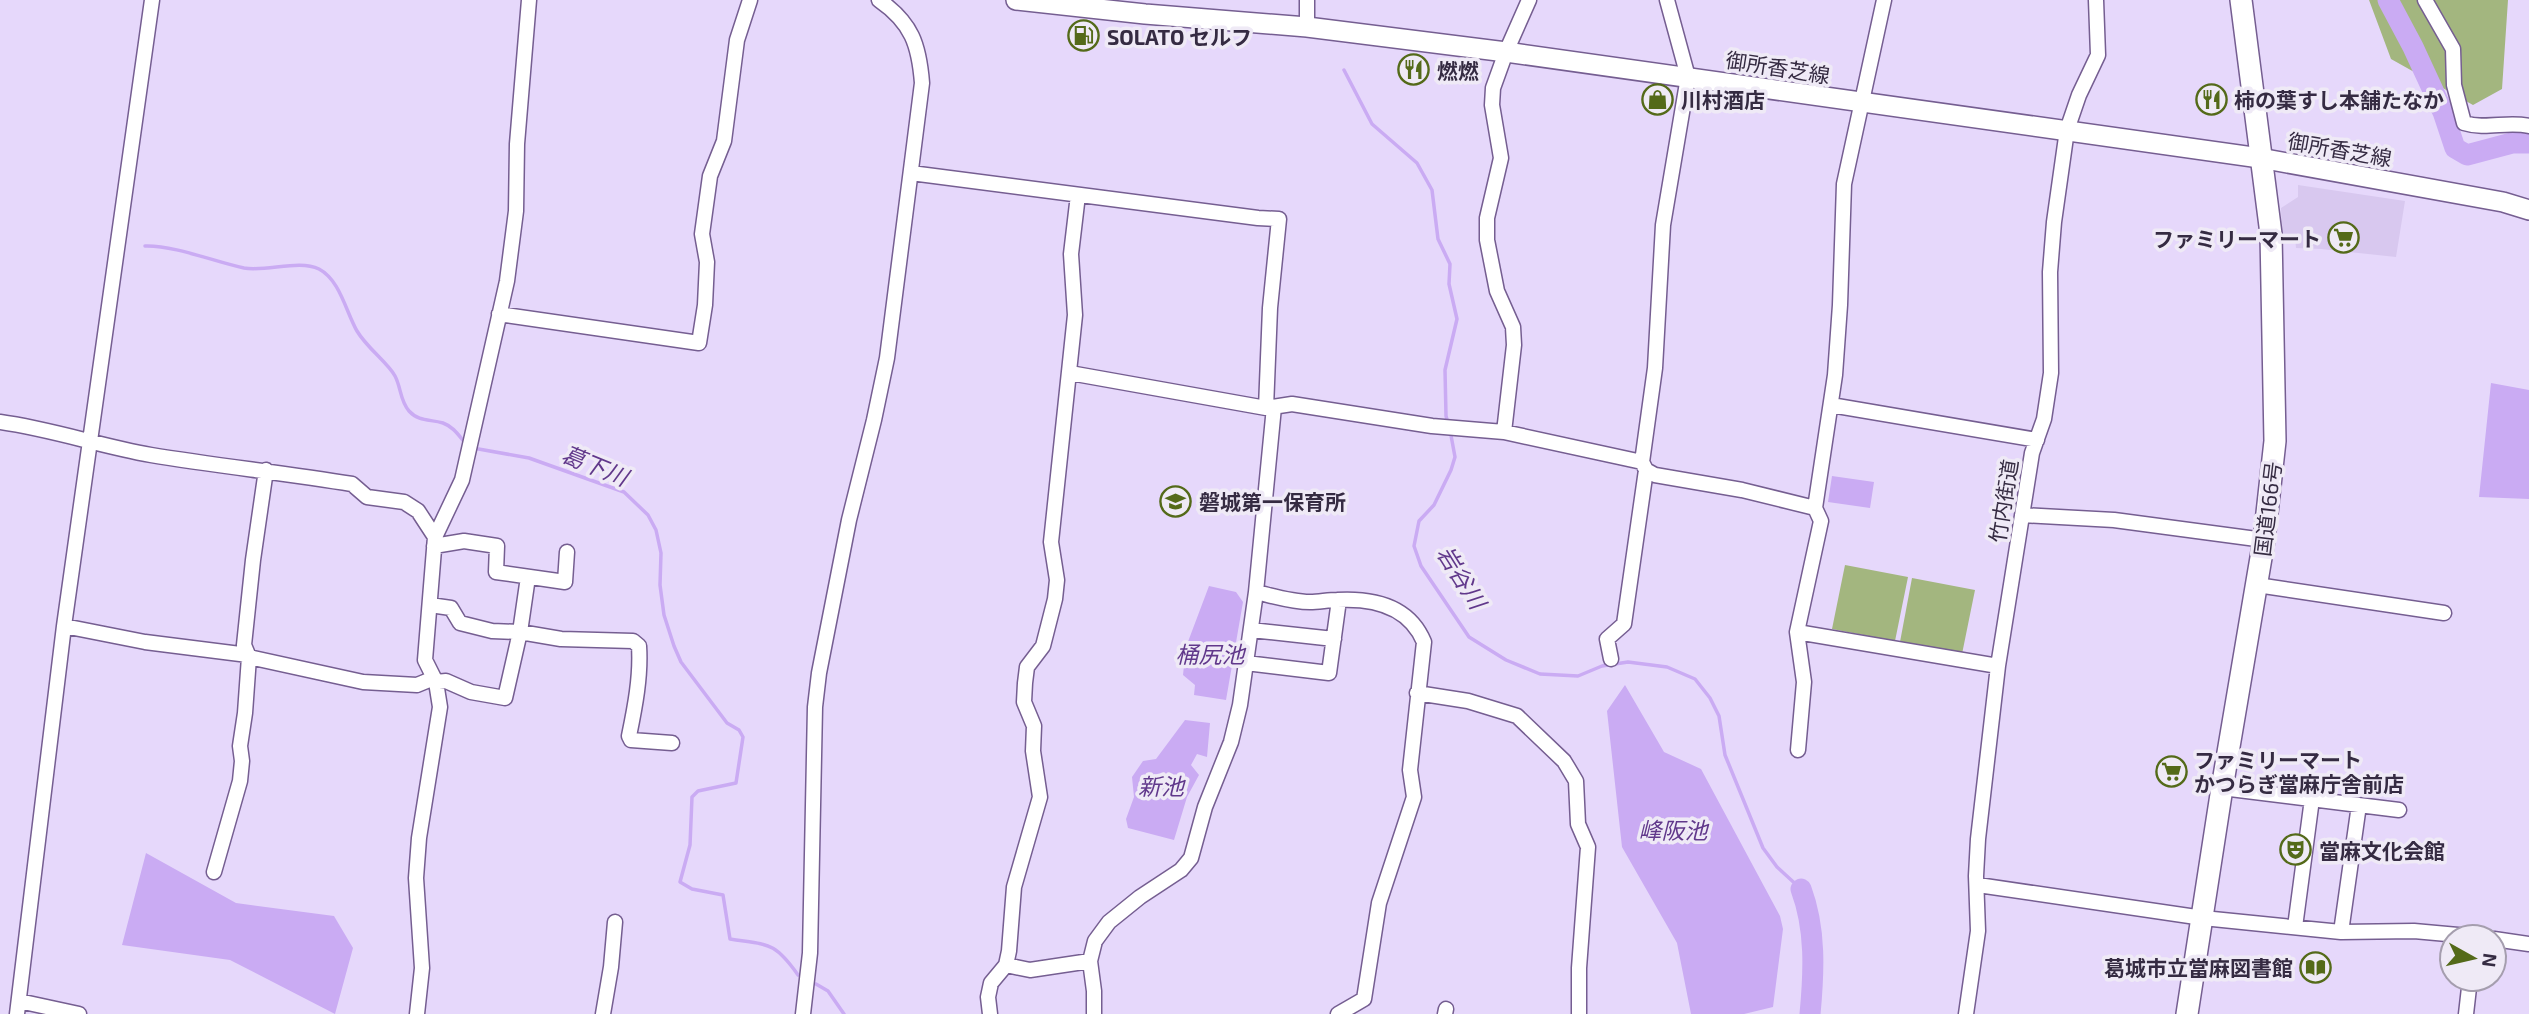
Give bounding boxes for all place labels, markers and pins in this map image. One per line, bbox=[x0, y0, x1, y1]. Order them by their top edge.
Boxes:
fuel station icon: SOLATO セルフ bbox=[1067, 19, 1101, 53]
place label: SOLATO セルフ bbox=[1107, 24, 1252, 49]
restaurant icon: 燃燃 bbox=[1397, 53, 1431, 87]
place label: 燃燃 bbox=[1437, 58, 1479, 83]
shop icon: 川村酒店 bbox=[1641, 82, 1675, 116]
restaurant icon: 柿の葉すし本舗たなか bbox=[2194, 82, 2228, 116]
place label: 川村酒店 bbox=[1681, 87, 1765, 112]
place label: 柿の葉すし本舗たなか bbox=[2234, 87, 2444, 112]
supermarket icon: ファミリーマート bbox=[2327, 221, 2361, 255]
place label: ファミリーマート bbox=[2153, 226, 2321, 251]
school or university icon: 磐城第一保育所 bbox=[1159, 484, 1193, 518]
place label: 磐城第一保育所 bbox=[1199, 489, 1346, 514]
place label: ファミリーマート かつらぎ當麻庁舎前店 bbox=[2194, 747, 2404, 796]
supermarket icon: ファミリーマート かつらぎ當麻庁舎前店 bbox=[2154, 754, 2188, 788]
theatre icon: 當麻文化会館 bbox=[2279, 833, 2313, 867]
place label: 當麻文化会館 bbox=[2319, 838, 2445, 863]
library icon: 葛城市立當麻図書館 bbox=[2299, 950, 2333, 984]
place label: 葛城市立當麻図書館 bbox=[2104, 955, 2293, 980]

